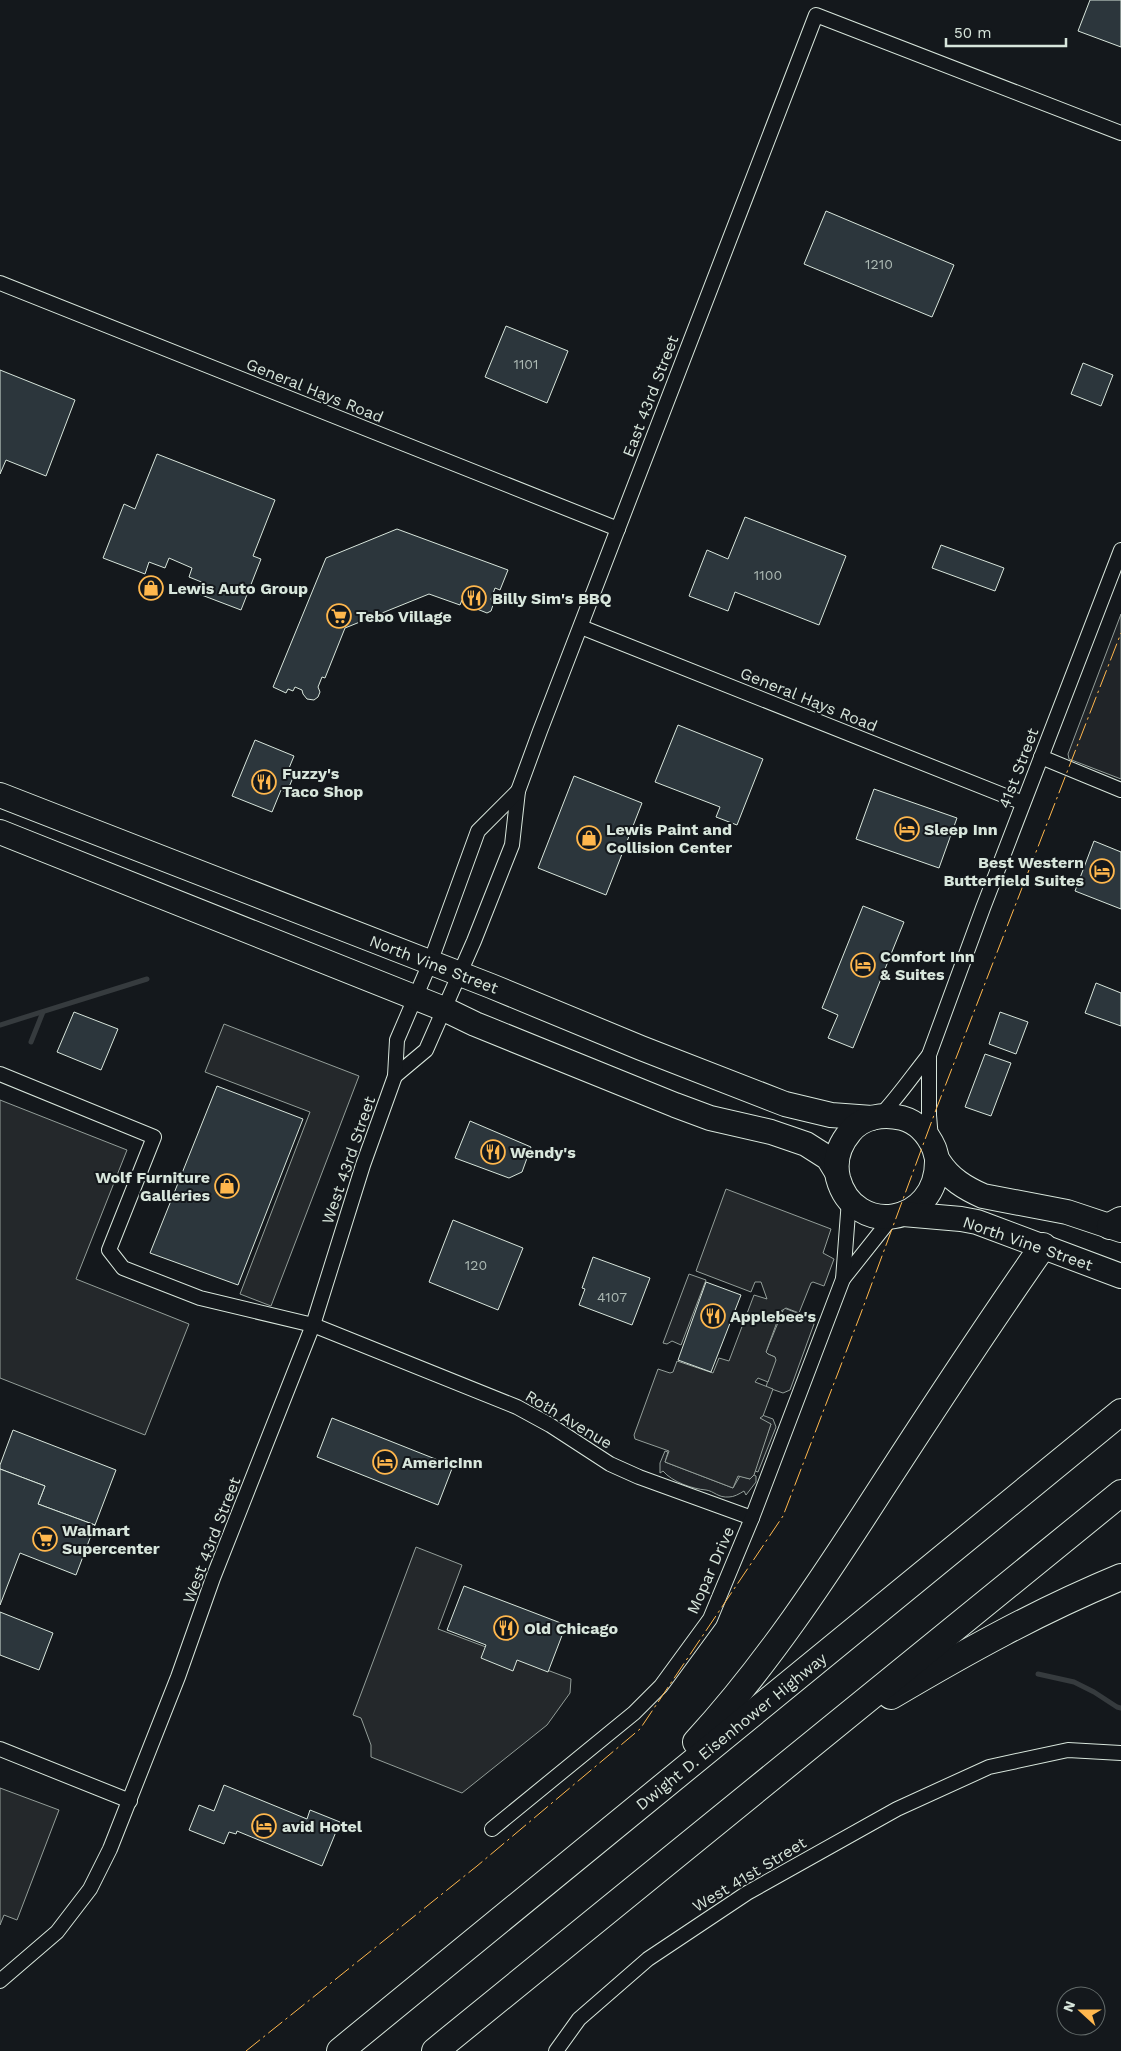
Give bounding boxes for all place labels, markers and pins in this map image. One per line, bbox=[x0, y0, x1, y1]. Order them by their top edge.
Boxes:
shop icon: Lewis Auto Group bbox=[138, 575, 164, 601]
place label: Lewis Auto Group bbox=[168, 579, 308, 598]
restaurant icon: Billy Sim's BBQ bbox=[461, 585, 487, 611]
place label: Billy Sim's BBQ bbox=[492, 589, 612, 608]
supermarket icon: Tebo Village bbox=[326, 603, 352, 629]
place label: Tebo Village bbox=[356, 607, 452, 626]
place label: Fuzzy's Taco Shop bbox=[282, 764, 363, 801]
restaurant icon: Fuzzy's Taco Shop bbox=[251, 769, 277, 795]
hotel icon: Sleep Inn bbox=[894, 816, 920, 842]
place label: Lewis Paint and Collision Center bbox=[606, 820, 732, 857]
place label: Sleep Inn bbox=[924, 820, 998, 839]
shop icon: Lewis Paint and Collision Center bbox=[576, 825, 602, 851]
place label: Best Western Butterfield Suites bbox=[943, 853, 1084, 890]
hotel icon: Best Western Butterfield Suites bbox=[1089, 858, 1115, 884]
place label: Comfort Inn & Suites bbox=[880, 947, 975, 984]
hotel icon: Comfort Inn & Suites bbox=[850, 952, 876, 978]
restaurant icon: Wendy's bbox=[480, 1139, 506, 1165]
place label: Wendy's bbox=[510, 1143, 576, 1162]
place label: Wolf Furniture Galleries bbox=[95, 1168, 210, 1205]
shop icon: Wolf Furniture Galleries bbox=[214, 1173, 240, 1199]
restaurant icon: Applebee's bbox=[700, 1303, 726, 1329]
place label: Applebee's bbox=[730, 1307, 816, 1326]
hotel icon: AmericInn bbox=[372, 1449, 398, 1475]
place label: AmericInn bbox=[402, 1453, 483, 1472]
place label: Walmart Supercenter bbox=[62, 1521, 160, 1558]
supermarket icon: Walmart Supercenter bbox=[32, 1526, 58, 1552]
restaurant icon: Old Chicago bbox=[493, 1615, 519, 1641]
place label: Old Chicago bbox=[524, 1619, 618, 1638]
hotel icon: avid Hotel bbox=[251, 1813, 277, 1839]
place label: avid Hotel bbox=[282, 1817, 363, 1836]

